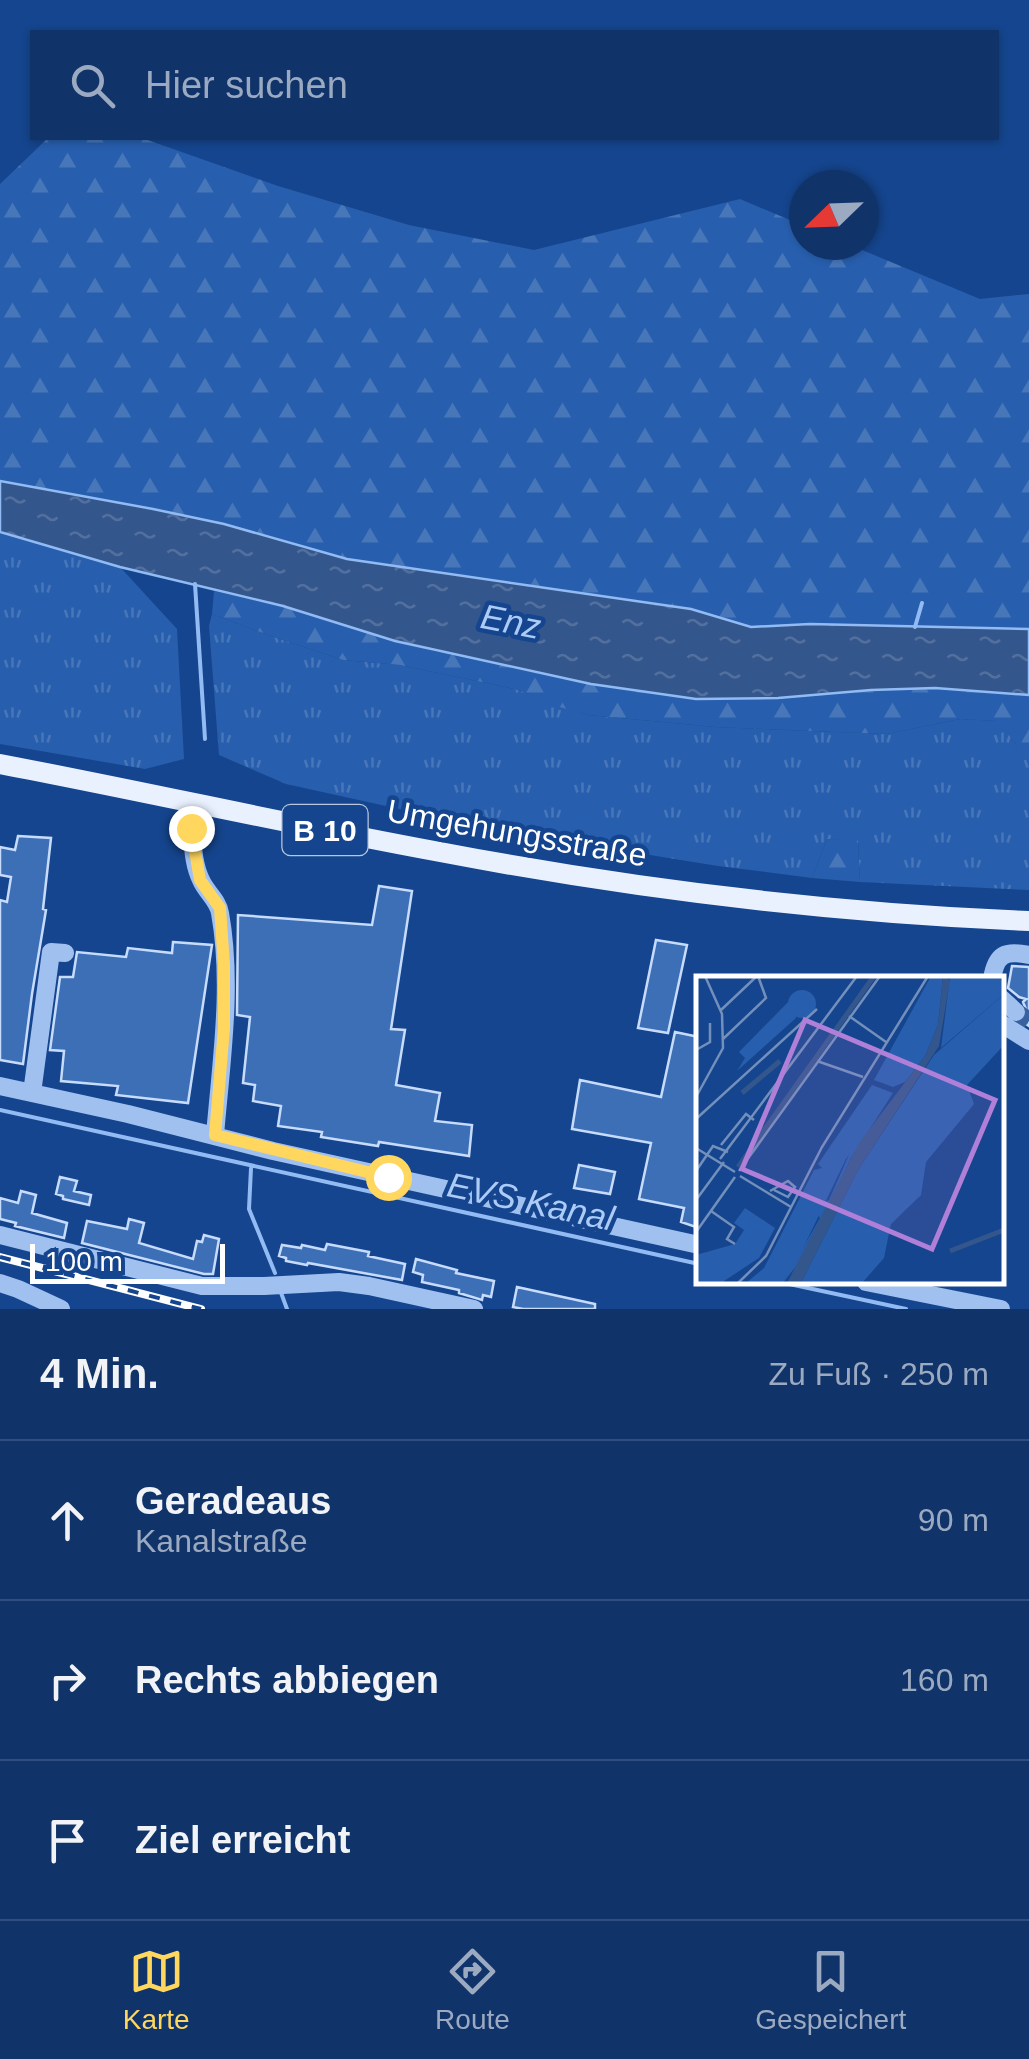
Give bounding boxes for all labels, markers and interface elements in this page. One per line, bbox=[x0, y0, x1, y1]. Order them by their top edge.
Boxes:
search box bbox=[30, 30, 999, 140]
icon: search bbox=[65, 58, 120, 113]
text: Hier suchen bbox=[145, 64, 348, 106]
north arrow bbox=[789, 170, 879, 260]
water label: Enz bbox=[478, 596, 545, 646]
street label: Umgehungsstraße bbox=[384, 792, 650, 874]
road number: B 10 bbox=[282, 805, 368, 855]
route end bbox=[169, 806, 215, 852]
inset map bbox=[696, 976, 1004, 1284]
route start bbox=[366, 1155, 412, 1201]
water label: EVS Kanal bbox=[444, 1164, 619, 1238]
scale bar bbox=[30, 1239, 225, 1284]
text: 100 m bbox=[45, 1246, 123, 1277]
text: 4 Min. bbox=[40, 1350, 159, 1397]
text: Zu Fuß · 250 m bbox=[769, 1356, 989, 1392]
text: Geradeaus bbox=[135, 1480, 331, 1522]
icon: ahead bbox=[40, 1493, 95, 1548]
text: 90 m bbox=[918, 1502, 989, 1538]
text: Kanalstraße bbox=[135, 1523, 308, 1559]
icon: right bbox=[40, 1653, 95, 1708]
text: Rechts abbiegen bbox=[135, 1659, 439, 1701]
text: 160 m bbox=[900, 1662, 989, 1698]
icon: arrive bbox=[40, 1813, 95, 1868]
text: Ziel erreicht bbox=[135, 1819, 350, 1861]
tab: Karte bbox=[123, 1944, 190, 2036]
tab: Route bbox=[435, 1944, 510, 2036]
tab: Gespeichert bbox=[755, 1944, 906, 2036]

